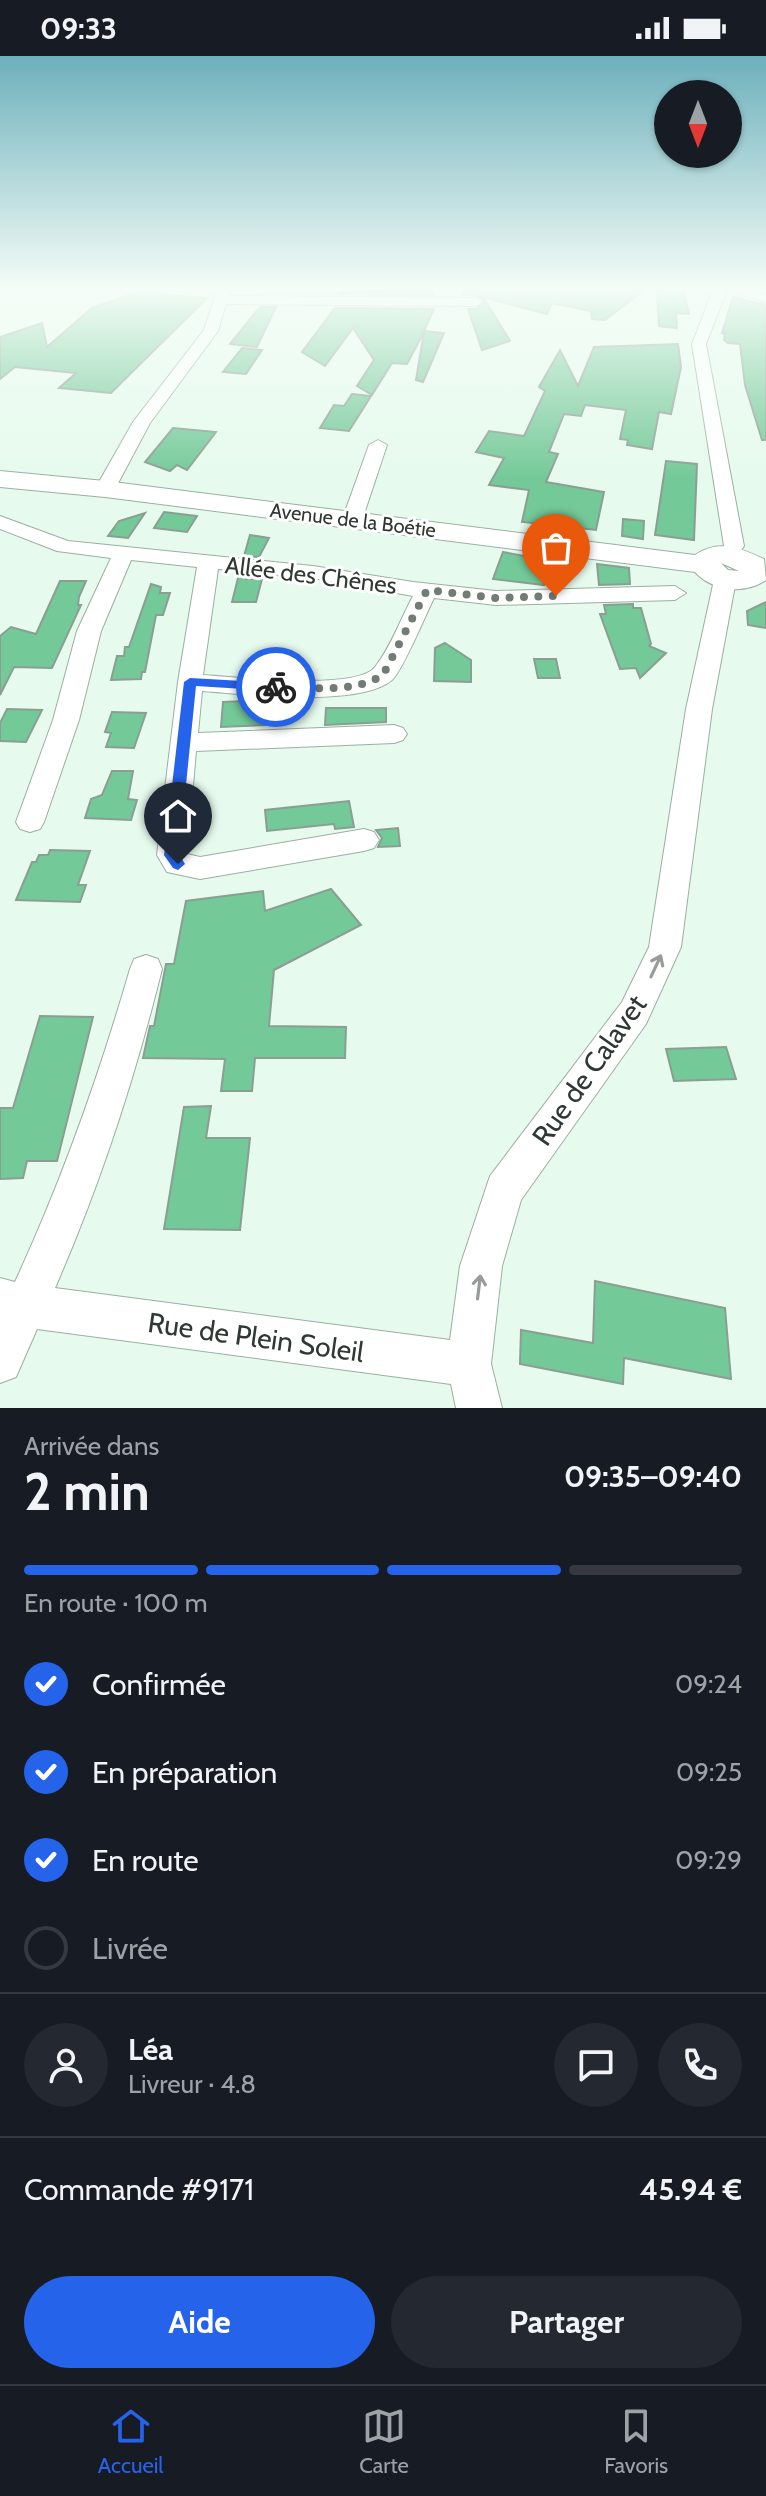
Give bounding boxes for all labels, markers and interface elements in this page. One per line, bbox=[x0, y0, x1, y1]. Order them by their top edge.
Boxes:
text: 09:33 bbox=[40, 10, 117, 47]
north arrow bbox=[654, 80, 742, 168]
map controls bbox=[654, 80, 742, 168]
street label: Avenue de la Boétie bbox=[269, 498, 437, 542]
pin bbox=[522, 514, 590, 596]
icon: bag bbox=[534, 526, 578, 570]
street label: Allée des Chênes bbox=[224, 550, 398, 600]
courier bbox=[236, 647, 316, 727]
icon: bike bbox=[254, 665, 298, 709]
pin bbox=[144, 782, 212, 864]
icon: home bbox=[156, 794, 200, 838]
one-way arrow bbox=[649, 954, 664, 978]
street label: Rue de Calavet bbox=[525, 988, 653, 1152]
one-way arrow bbox=[471, 1274, 486, 1301]
street label: Rue de Plein Soleil bbox=[146, 1305, 367, 1369]
text: Arrivée dans bbox=[24, 1430, 159, 1462]
text: 09:35–09:40 bbox=[564, 1458, 742, 1495]
text: 2 min bbox=[24, 1460, 150, 1523]
text: En route · 100 m bbox=[24, 1587, 208, 1619]
icon: check bbox=[24, 1662, 68, 1706]
text: Confirmée bbox=[92, 1666, 226, 1703]
text: 09:24 bbox=[675, 1668, 742, 1700]
icon: check bbox=[24, 1750, 68, 1794]
text: En préparation bbox=[92, 1754, 277, 1791]
text: 09:25 bbox=[676, 1756, 742, 1788]
icon: check bbox=[24, 1838, 68, 1882]
text: En route bbox=[92, 1842, 199, 1879]
text: 09:29 bbox=[675, 1844, 742, 1876]
text: Livrée bbox=[92, 1930, 168, 1967]
button: person bbox=[24, 2023, 108, 2107]
button: chat bbox=[554, 2023, 638, 2107]
button: phone bbox=[658, 2023, 742, 2107]
text: Léa bbox=[128, 2031, 173, 2068]
text: Livreur · 4.8 bbox=[128, 2068, 256, 2100]
text: Commande #9171 bbox=[24, 2171, 254, 2208]
text: 45.94 € bbox=[640, 2171, 742, 2208]
button: Aide bbox=[24, 2276, 375, 2368]
button: Partager bbox=[391, 2276, 742, 2368]
tab: Accueil bbox=[98, 2404, 164, 2479]
tab: Carte bbox=[359, 2404, 409, 2479]
tab: Favoris bbox=[604, 2404, 668, 2479]

